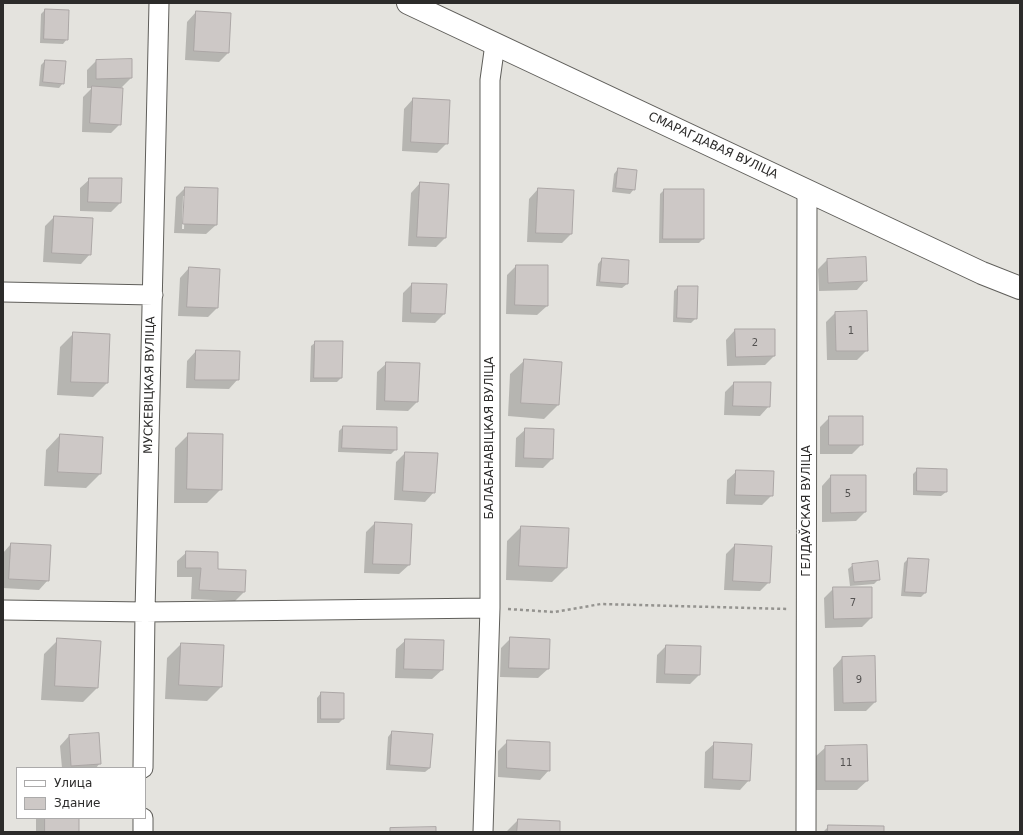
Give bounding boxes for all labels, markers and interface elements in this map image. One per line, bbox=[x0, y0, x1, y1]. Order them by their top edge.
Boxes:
street label: СМАРАГДАВАЯ ВУЛІЦА bbox=[646, 110, 780, 182]
street label: МУСКЕВІЦКАЯ ВУЛІЦА bbox=[142, 316, 158, 454]
house number: 1 bbox=[848, 325, 854, 337]
house number: 2 bbox=[752, 337, 758, 349]
street label: БАЛАБАНАВІЦКАЯ ВУЛІЦА bbox=[483, 357, 497, 519]
street label: ГЕЛДАЎСКАЯ ВУЛІЦА bbox=[800, 445, 814, 577]
house number: 5 bbox=[845, 488, 851, 500]
house number: 7 bbox=[850, 597, 856, 609]
house number: 9 bbox=[856, 674, 862, 686]
house number: 11 bbox=[840, 757, 852, 769]
legend bbox=[16, 767, 146, 819]
text: Улица bbox=[54, 776, 92, 790]
text: Здание bbox=[54, 796, 100, 810]

